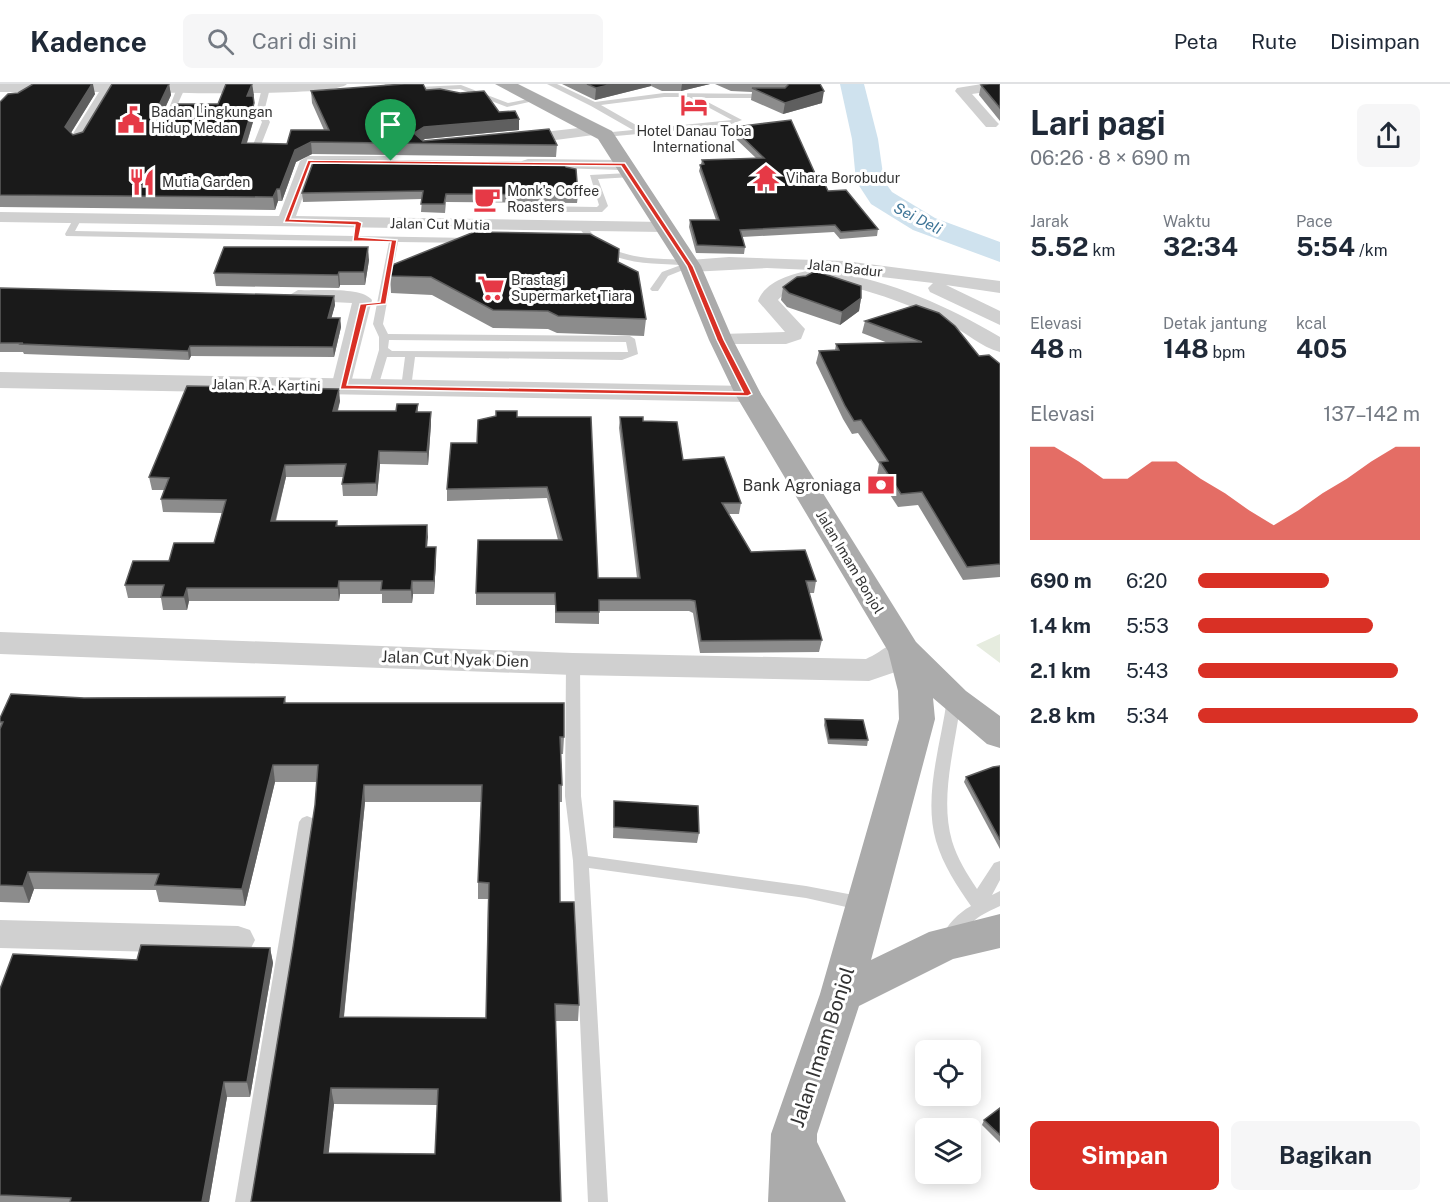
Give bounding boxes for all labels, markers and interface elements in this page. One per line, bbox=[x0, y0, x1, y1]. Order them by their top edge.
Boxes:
search box bbox=[183, 14, 603, 68]
text: Kadence bbox=[30, 25, 147, 58]
icon: search bbox=[204, 25, 237, 58]
text: Cari di sini bbox=[252, 28, 357, 54]
text: Peta bbox=[1174, 29, 1218, 54]
text: Rute bbox=[1251, 29, 1297, 54]
text: Disimpan bbox=[1330, 29, 1420, 54]
hotel icon: Hotel Danau Toba International bbox=[679, 90, 709, 120]
pin bbox=[365, 99, 416, 161]
place label: Badan Lingkungan Hidup Medan bbox=[151, 104, 272, 136]
text: Lari pagi bbox=[1030, 104, 1166, 142]
button: share bbox=[1357, 104, 1420, 167]
public building icon: Badan Lingkungan Hidup Medan bbox=[116, 105, 146, 135]
icon: arrive bbox=[374, 108, 407, 141]
place label: Hotel Danau Toba International bbox=[636, 123, 752, 155]
text: 06:26 · 8 × 690 m bbox=[1030, 146, 1191, 170]
temple icon: Vihara Borobudur bbox=[751, 163, 781, 193]
restaurant icon: Mutia Garden bbox=[127, 167, 157, 197]
place label: Vihara Borobudur bbox=[786, 170, 900, 186]
place label: Mutia Garden bbox=[162, 174, 250, 190]
place label: Monk's Coffee Roasters bbox=[507, 183, 599, 215]
cafe icon: Monk's Coffee Roasters bbox=[472, 184, 502, 214]
water label: Sei Deli bbox=[891, 199, 945, 237]
text: Jarak bbox=[1030, 212, 1069, 231]
text: Waktu bbox=[1163, 212, 1211, 231]
text: Pace bbox=[1296, 212, 1333, 231]
street label: Jalan Cut Mutia bbox=[390, 215, 490, 233]
text: 5.52 bbox=[1030, 231, 1089, 262]
text: 32:34 bbox=[1163, 231, 1238, 262]
text: 5:54 bbox=[1296, 231, 1355, 262]
text: km bbox=[1089, 241, 1115, 260]
text: /km bbox=[1355, 241, 1388, 260]
street label: Jalan Badur bbox=[806, 256, 884, 280]
place label: Brastagi Supermarket Tiara bbox=[511, 272, 632, 304]
supermarket icon: Brastagi Supermarket Tiara bbox=[476, 273, 506, 303]
text: Elevasi bbox=[1030, 314, 1082, 333]
text: Detak jantung bbox=[1163, 314, 1267, 333]
text: kcal bbox=[1296, 314, 1327, 333]
text: 48 bbox=[1030, 333, 1065, 364]
text: 148 bbox=[1163, 333, 1209, 364]
text: 405 bbox=[1296, 333, 1347, 364]
text: m bbox=[1065, 343, 1082, 362]
text: bpm bbox=[1209, 343, 1245, 362]
street label: Jalan R.A. Kartini bbox=[211, 376, 321, 394]
text: Elevasi bbox=[1030, 402, 1095, 426]
text: 137–142 m bbox=[1323, 402, 1420, 426]
bank icon: Bank Agroniaga bbox=[866, 470, 896, 500]
place label: Bank Agroniaga bbox=[742, 476, 861, 495]
street label: Jalan Imam Bonjol bbox=[813, 508, 887, 616]
text: 690 m bbox=[1030, 569, 1092, 593]
text: 6:20 bbox=[1126, 569, 1168, 593]
text: 1.4 km bbox=[1030, 614, 1091, 638]
text: 5:53 bbox=[1126, 614, 1169, 638]
street label: Jalan Cut Nyak Dien bbox=[381, 647, 529, 671]
text: 2.1 km bbox=[1030, 659, 1091, 683]
text: 5:43 bbox=[1126, 659, 1168, 683]
text: 2.8 km bbox=[1030, 704, 1096, 728]
text: 5:34 bbox=[1126, 704, 1168, 728]
street label: Jalan Imam Bonjol bbox=[785, 964, 859, 1130]
map controls bbox=[915, 1040, 981, 1184]
button: locate bbox=[915, 1040, 981, 1106]
button: layers bbox=[915, 1118, 981, 1184]
button: Simpan bbox=[1030, 1121, 1219, 1190]
button: Bagikan bbox=[1231, 1121, 1420, 1190]

